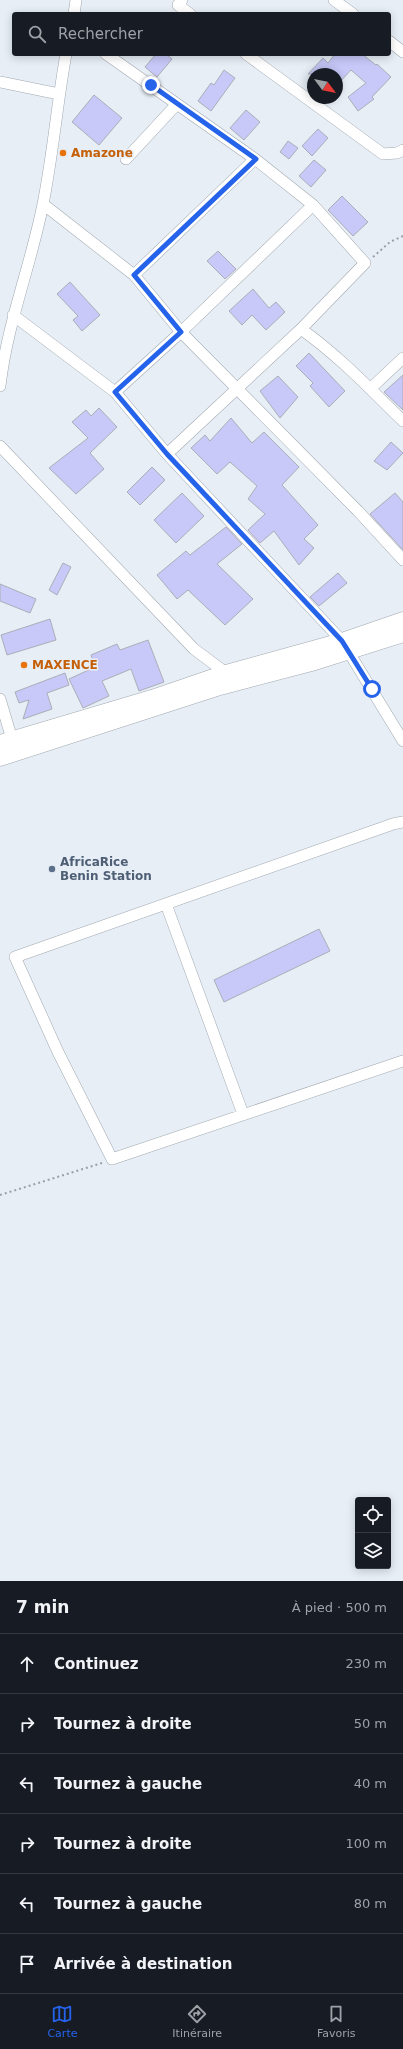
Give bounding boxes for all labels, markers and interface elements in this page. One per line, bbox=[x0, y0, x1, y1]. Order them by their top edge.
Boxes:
search box bbox=[12, 12, 391, 56]
icon: search bbox=[26, 23, 48, 45]
text: Rechercher bbox=[58, 25, 143, 43]
north arrow bbox=[307, 68, 343, 104]
route end bbox=[142, 76, 160, 94]
place label: Amazone bbox=[71, 146, 133, 160]
marker: Amazone bbox=[58, 148, 68, 158]
place label: MAXENCE bbox=[32, 658, 98, 672]
marker: MAXENCE bbox=[19, 660, 29, 670]
route start bbox=[363, 680, 381, 698]
place label: AfricaRice Benin Station bbox=[60, 855, 152, 883]
marker: AfricaRice Benin Station bbox=[47, 864, 57, 874]
map controls bbox=[355, 1497, 391, 1569]
button: locate bbox=[355, 1497, 391, 1533]
button: layers bbox=[355, 1533, 391, 1569]
text: 7 min bbox=[16, 1597, 69, 1617]
text: À pied · 500 m bbox=[292, 1600, 387, 1615]
icon: ahead bbox=[16, 1653, 38, 1675]
text: Continuez bbox=[54, 1655, 139, 1673]
text: 230 m bbox=[345, 1656, 387, 1671]
icon: right bbox=[16, 1713, 38, 1735]
text: Tournez à droite bbox=[54, 1715, 192, 1733]
text: 50 m bbox=[354, 1716, 387, 1731]
icon: left bbox=[16, 1773, 38, 1795]
text: Tournez à gauche bbox=[54, 1775, 202, 1793]
text: 40 m bbox=[354, 1776, 387, 1791]
icon: right bbox=[16, 1833, 38, 1855]
text: Tournez à droite bbox=[54, 1835, 192, 1853]
text: 100 m bbox=[345, 1836, 387, 1851]
icon: left bbox=[16, 1893, 38, 1915]
text: Tournez à gauche bbox=[54, 1895, 202, 1913]
text: 80 m bbox=[354, 1896, 387, 1911]
icon: arrive bbox=[16, 1953, 38, 1975]
text: Arrivée à destination bbox=[54, 1955, 232, 1973]
tab: Carte bbox=[47, 2003, 77, 2040]
tab: Itinéraire bbox=[172, 2003, 222, 2040]
tab: Favoris bbox=[317, 2003, 356, 2040]

